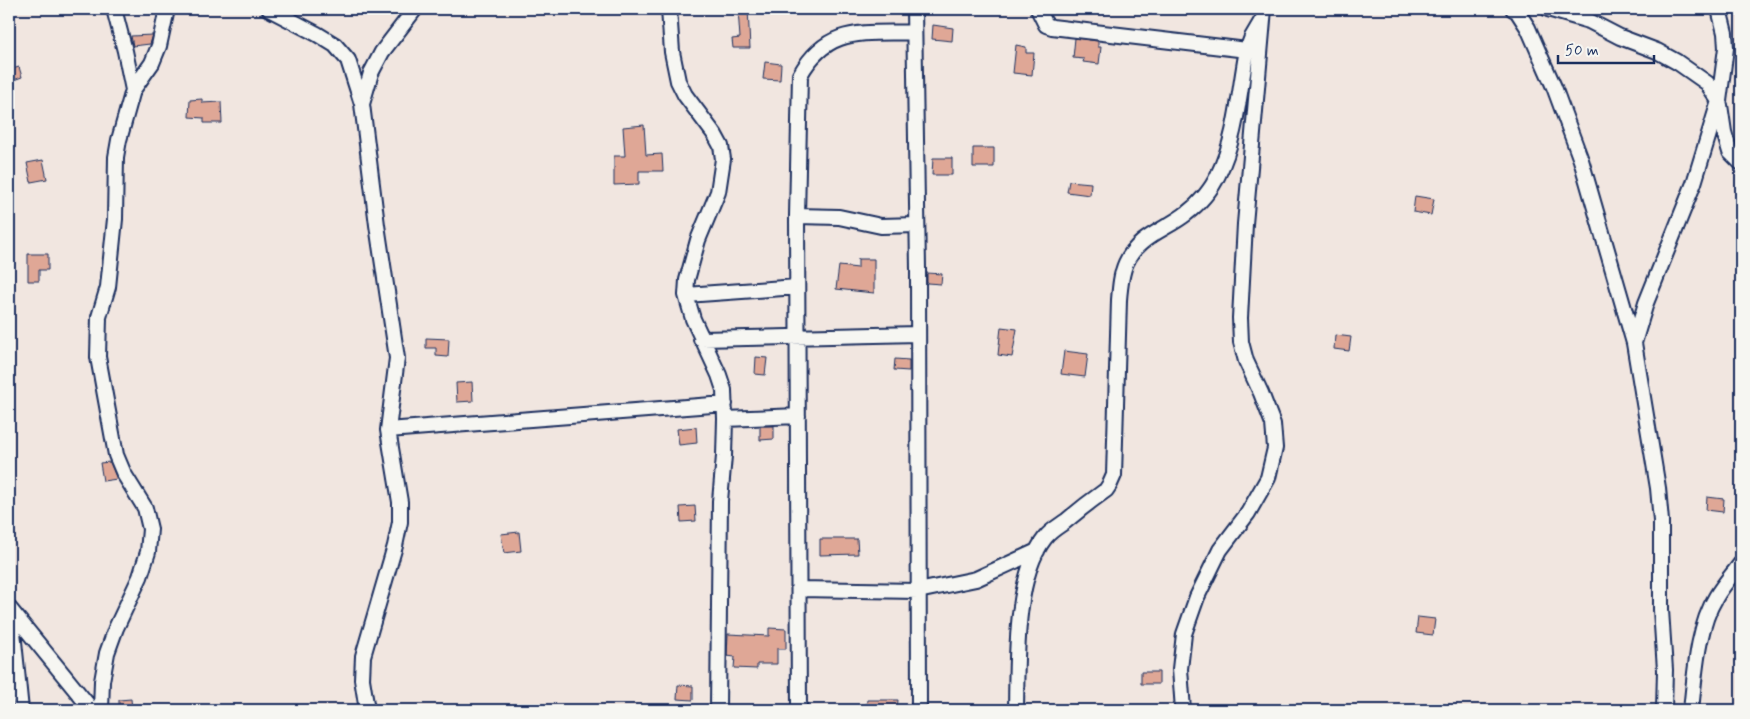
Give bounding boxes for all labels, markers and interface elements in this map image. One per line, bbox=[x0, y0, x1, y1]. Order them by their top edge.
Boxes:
scale bar bbox=[1558, 32, 1654, 64]
text: 50 m bbox=[1565, 41, 1599, 61]

